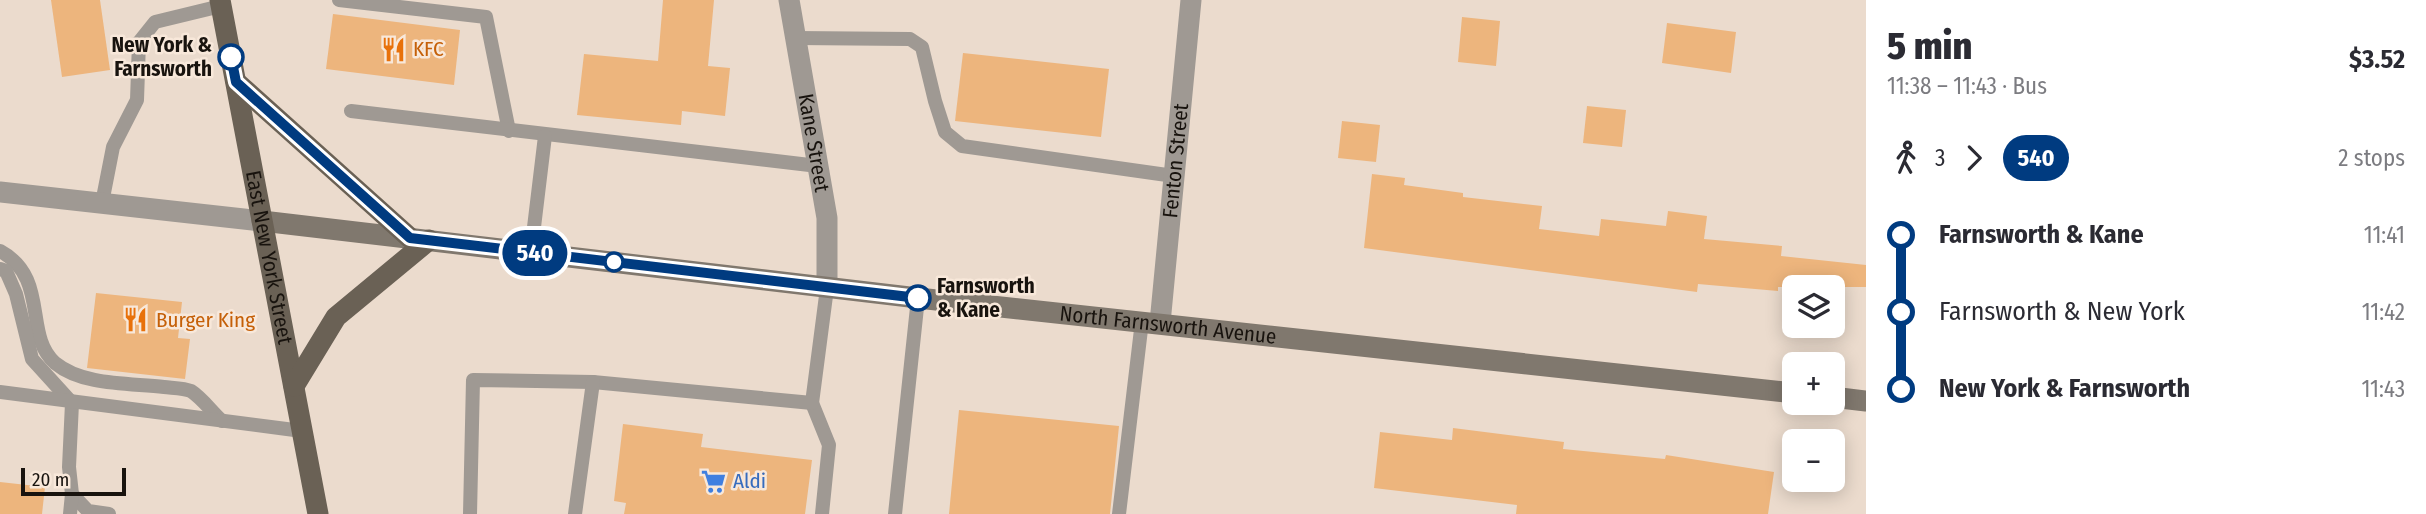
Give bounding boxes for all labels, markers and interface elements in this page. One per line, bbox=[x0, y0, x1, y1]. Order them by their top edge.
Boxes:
text: 5 min bbox=[1887, 23, 1972, 69]
place label: New York & Farnsworth bbox=[111, 32, 212, 82]
restaurant icon: KFC bbox=[379, 35, 407, 63]
place label: KFC bbox=[413, 36, 444, 62]
marker: New York & Farnsworth bbox=[218, 44, 244, 70]
text: $3.52 bbox=[2349, 44, 2405, 75]
text: 11:38 – 11:43 · Bus bbox=[1887, 72, 2047, 100]
street label: Kane Street bbox=[793, 92, 835, 194]
street label: Fenton Street bbox=[1157, 102, 1194, 219]
icon: walk bbox=[1887, 139, 1925, 177]
icon: forward bbox=[1955, 139, 1993, 177]
text: 3 bbox=[1935, 144, 1945, 172]
text: 540 bbox=[2017, 144, 2055, 172]
text: 2 stops bbox=[2338, 144, 2405, 172]
street label: East New York Street bbox=[240, 168, 298, 347]
text: Farnsworth & Kane bbox=[1939, 219, 2144, 250]
text: 11:41 bbox=[2364, 221, 2405, 249]
line badge: 540 bbox=[495, 230, 575, 276]
text: 540 bbox=[516, 239, 554, 267]
unlabelled marker bbox=[604, 252, 624, 272]
place label: Farnsworth & Kane bbox=[937, 273, 1035, 323]
map controls bbox=[1782, 275, 1845, 492]
button: layers bbox=[1782, 275, 1845, 338]
marker: Farnsworth & Kane bbox=[905, 285, 931, 311]
text: Farnsworth & New York bbox=[1939, 296, 2185, 327]
text: 11:42 bbox=[2362, 298, 2405, 326]
street label: North Farnsworth Avenue bbox=[1058, 300, 1278, 350]
restaurant icon: Burger King bbox=[122, 306, 150, 334]
place label: Burger King bbox=[156, 307, 255, 333]
button: + bbox=[1782, 352, 1845, 415]
text: New York & Farnsworth bbox=[1939, 373, 2190, 404]
text: 11:43 bbox=[2361, 375, 2405, 403]
button: − bbox=[1782, 429, 1845, 492]
scale bar bbox=[21, 465, 126, 497]
supermarket icon: Aldi bbox=[699, 467, 727, 495]
text: 20 m bbox=[32, 468, 69, 491]
place label: Aldi bbox=[733, 468, 766, 494]

